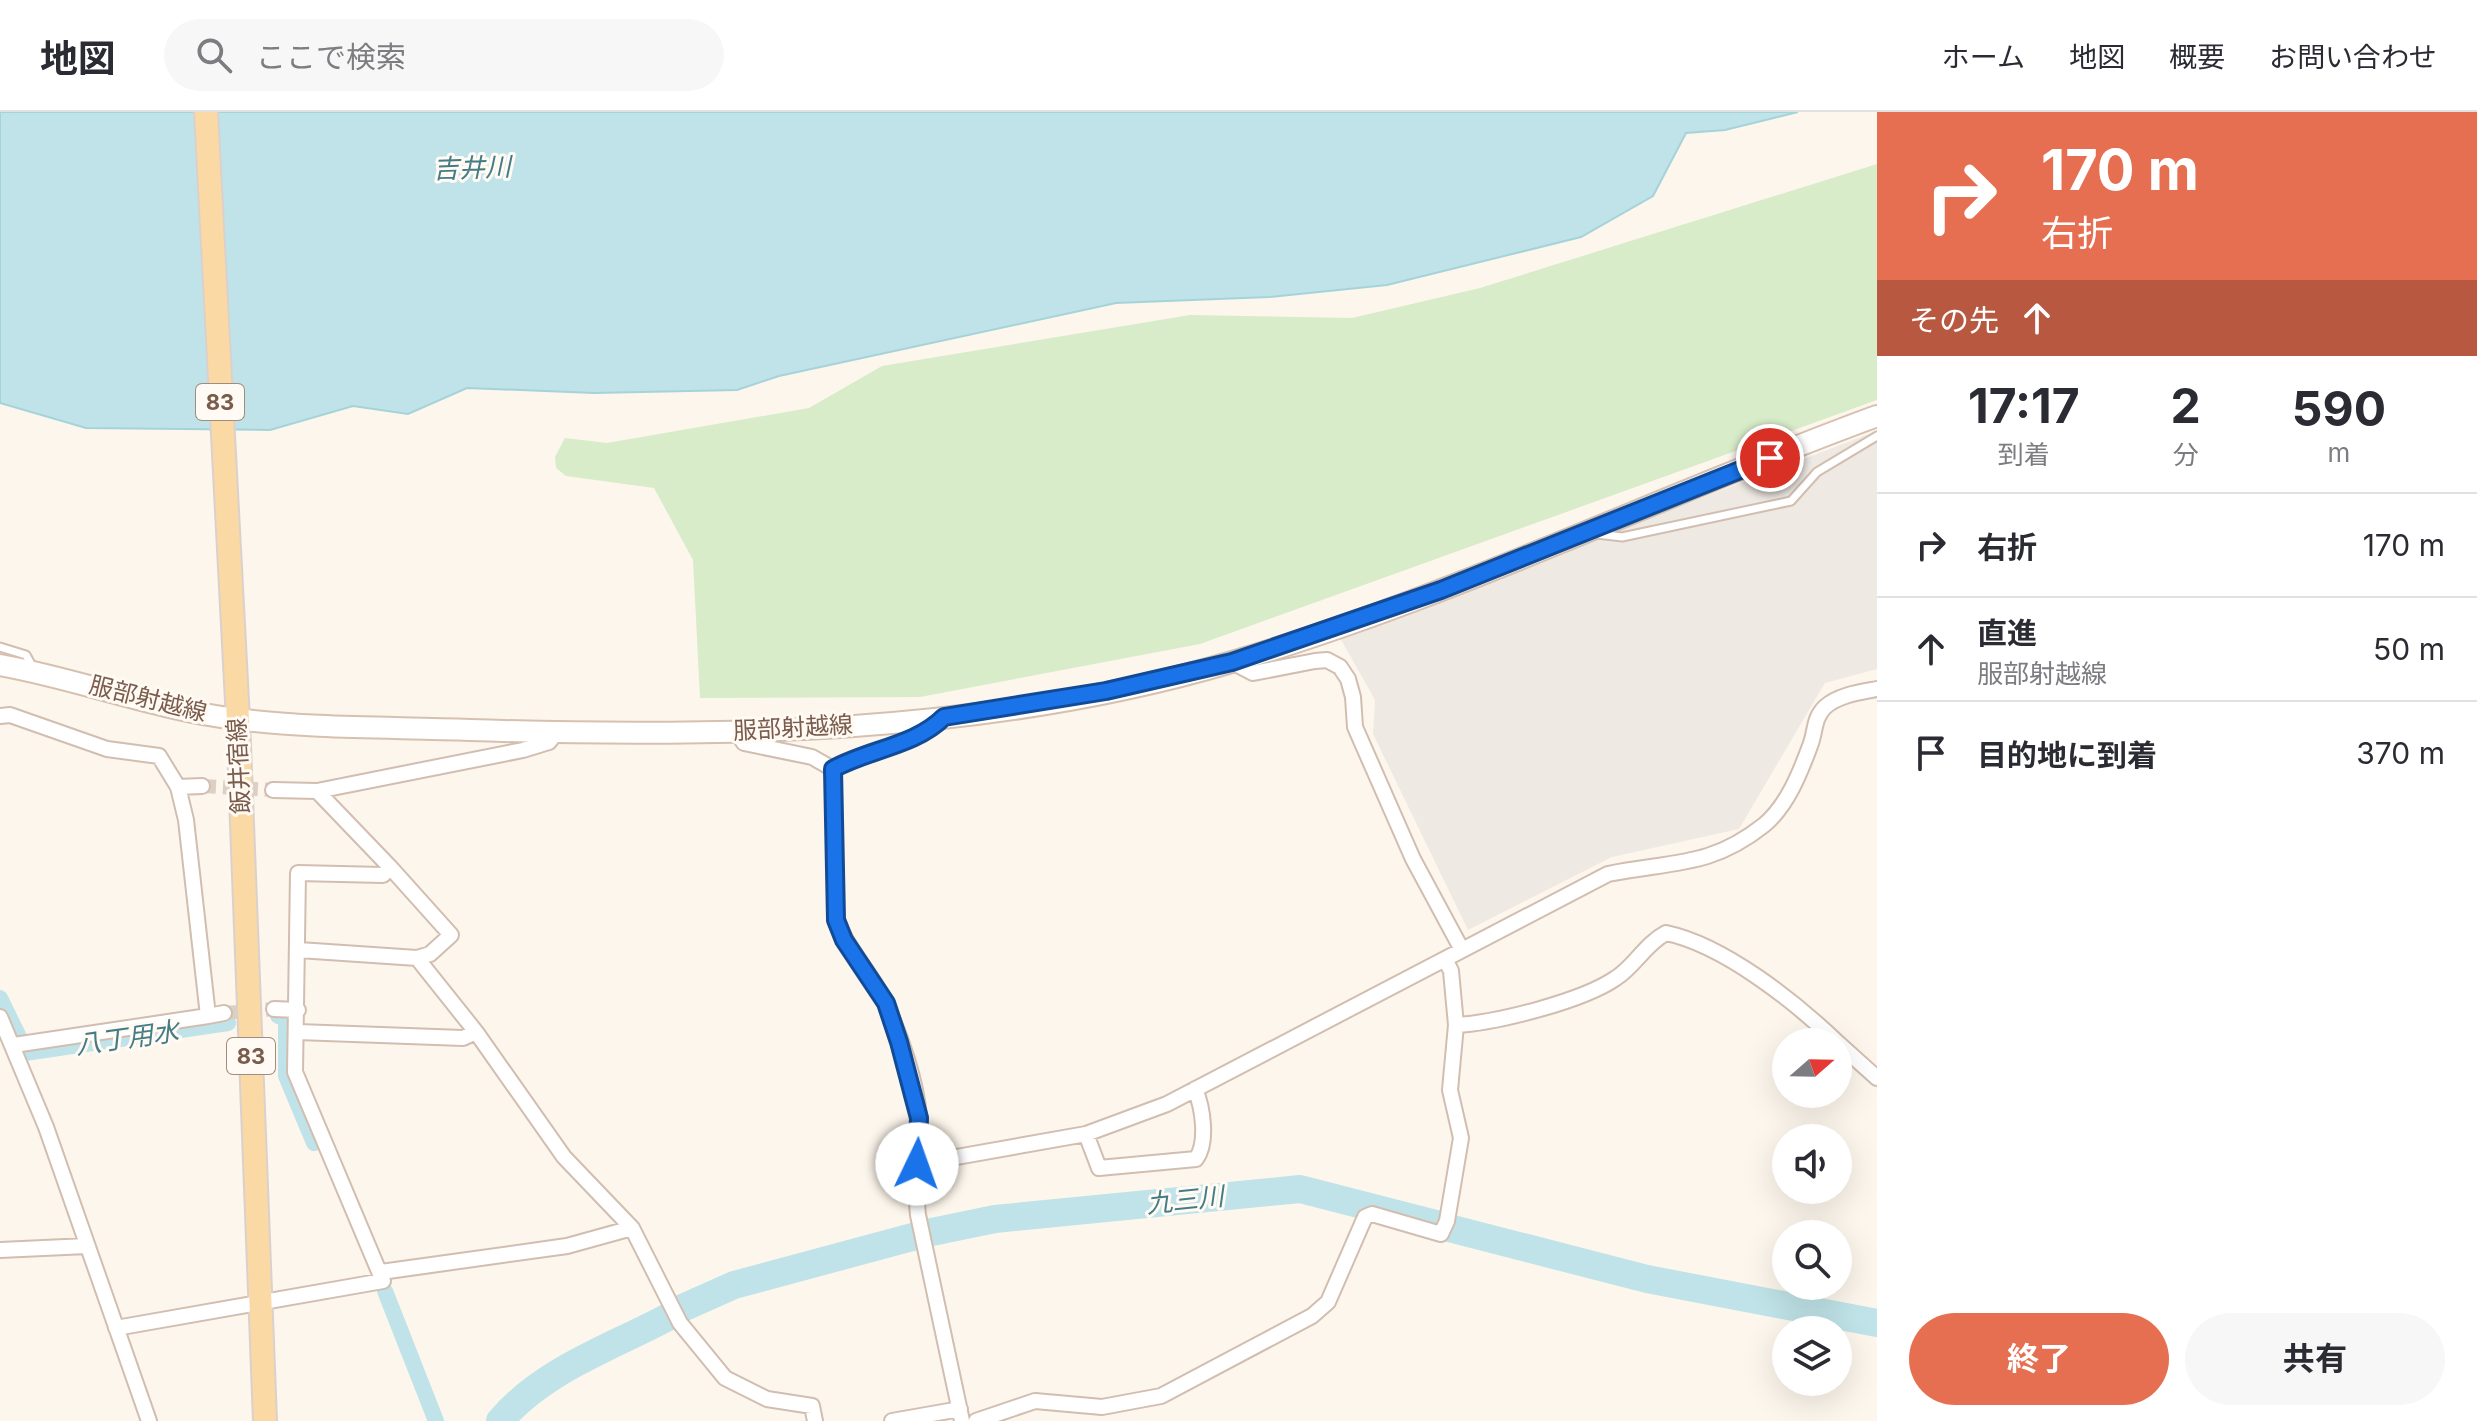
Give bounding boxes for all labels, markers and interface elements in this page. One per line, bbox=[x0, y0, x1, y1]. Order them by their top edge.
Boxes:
search box bbox=[164, 19, 724, 91]
icon: search bbox=[192, 33, 236, 77]
text: 地図 bbox=[40, 35, 116, 81]
text: ここで検索 bbox=[256, 39, 406, 75]
text: ホーム bbox=[1942, 40, 2025, 74]
text: 地図 bbox=[2069, 40, 2125, 74]
text: 概要 bbox=[2169, 40, 2225, 74]
text: お問い合わせ bbox=[2269, 40, 2437, 74]
text: 170 m bbox=[2041, 136, 2199, 204]
icon: right bbox=[1909, 144, 2013, 248]
water label: 吉井川 bbox=[432, 151, 514, 184]
text: 右折 bbox=[2041, 211, 2113, 255]
icon: ahead bbox=[2015, 296, 2059, 340]
text: その先 bbox=[1909, 302, 1999, 338]
text: 17:17 bbox=[1968, 376, 2080, 435]
text: 2 bbox=[2171, 376, 2201, 435]
text: 590 bbox=[2292, 379, 2386, 438]
road number: 83 bbox=[196, 384, 244, 420]
pin bbox=[1736, 424, 1804, 492]
icon: arrive bbox=[1748, 436, 1792, 480]
text: m bbox=[2328, 437, 2350, 468]
text: 到着 bbox=[1998, 439, 2050, 470]
text: 分 bbox=[2173, 439, 2199, 470]
icon: right bbox=[1909, 523, 1953, 567]
text: 170 m bbox=[2363, 527, 2445, 563]
text: 右折 bbox=[1977, 529, 2037, 565]
text: 直進 bbox=[1977, 615, 2037, 651]
icon: ahead bbox=[1909, 627, 1953, 671]
text: 50 m bbox=[2373, 631, 2445, 667]
text: 服部射越線 bbox=[1977, 658, 2107, 689]
street label: 服部射越線 bbox=[86, 670, 210, 727]
street label: 服部射越線 bbox=[732, 710, 854, 745]
street label: 飯井宿線 bbox=[222, 717, 255, 815]
icon: arrive bbox=[1909, 731, 1953, 775]
text: 370 m bbox=[2356, 735, 2445, 771]
text: 目的地に到着 bbox=[1977, 737, 2157, 773]
water label: 八丁用水 bbox=[73, 1015, 184, 1060]
north arrow bbox=[1772, 1028, 1852, 1108]
map controls bbox=[1772, 1028, 1852, 1396]
road number: 83 bbox=[227, 1038, 275, 1074]
position arrow bbox=[875, 1122, 959, 1206]
button: sound bbox=[1772, 1124, 1852, 1204]
water label: 九三川 bbox=[1145, 1180, 1228, 1219]
button: search bbox=[1772, 1220, 1852, 1300]
button: 終了 bbox=[1909, 1313, 2169, 1405]
button: 共有 bbox=[2185, 1313, 2445, 1405]
button: layers bbox=[1772, 1316, 1852, 1396]

